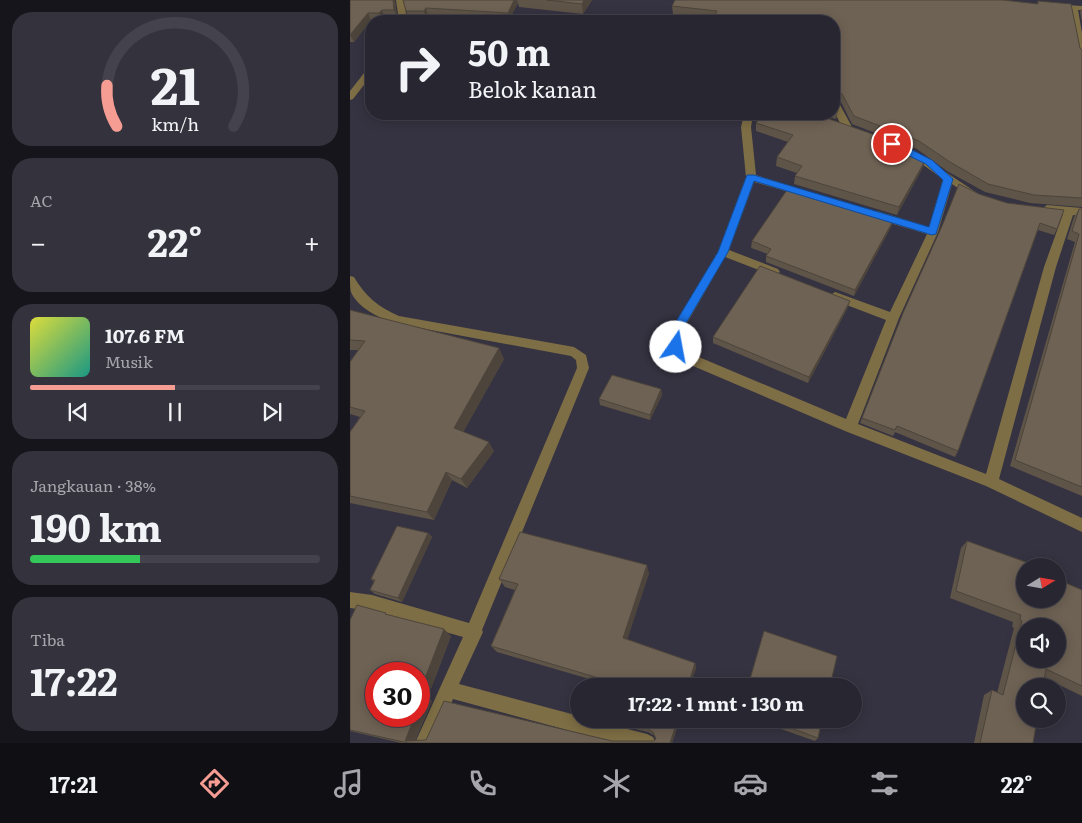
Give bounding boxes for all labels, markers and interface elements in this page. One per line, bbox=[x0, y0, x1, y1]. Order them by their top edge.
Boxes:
text: 50 m bbox=[468, 25, 551, 77]
icon: right bbox=[385, 35, 450, 100]
text: 21 bbox=[150, 44, 200, 121]
text: Belok kanan bbox=[468, 72, 597, 105]
text: km/h bbox=[151, 110, 199, 137]
pin bbox=[871, 123, 913, 165]
icon: arrive bbox=[878, 130, 906, 158]
text: AC bbox=[30, 188, 53, 212]
text: 22° bbox=[148, 212, 202, 269]
text: − bbox=[30, 220, 46, 262]
text: + bbox=[304, 220, 320, 262]
position arrow bbox=[649, 320, 701, 372]
text: 107.6 FM bbox=[105, 321, 185, 349]
text: Musik bbox=[105, 349, 153, 373]
icon: previous bbox=[64, 398, 92, 426]
icon: pause bbox=[161, 398, 189, 426]
icon: next bbox=[258, 398, 286, 426]
text: Jangkauan · 38% bbox=[30, 473, 156, 497]
text: 190 km bbox=[30, 497, 162, 554]
north arrow bbox=[1016, 558, 1066, 608]
map controls bbox=[1016, 558, 1066, 728]
button: sound bbox=[1016, 618, 1066, 668]
text: Tiba bbox=[30, 627, 65, 651]
text: 17:22 bbox=[30, 651, 118, 708]
speed limit sign: 30 bbox=[365, 662, 430, 727]
button: search bbox=[1016, 678, 1066, 728]
text: 17:22 · 1 mnt · 130 m bbox=[628, 689, 804, 717]
icon: directions bbox=[197, 766, 232, 801]
icon: music bbox=[331, 766, 366, 801]
icon: phone bbox=[465, 766, 500, 801]
icon: climate bbox=[599, 766, 634, 801]
icon: car bbox=[733, 766, 768, 801]
icon: filters bbox=[867, 766, 902, 801]
text: 17:21 bbox=[50, 767, 98, 800]
text: 22° bbox=[1001, 767, 1032, 800]

